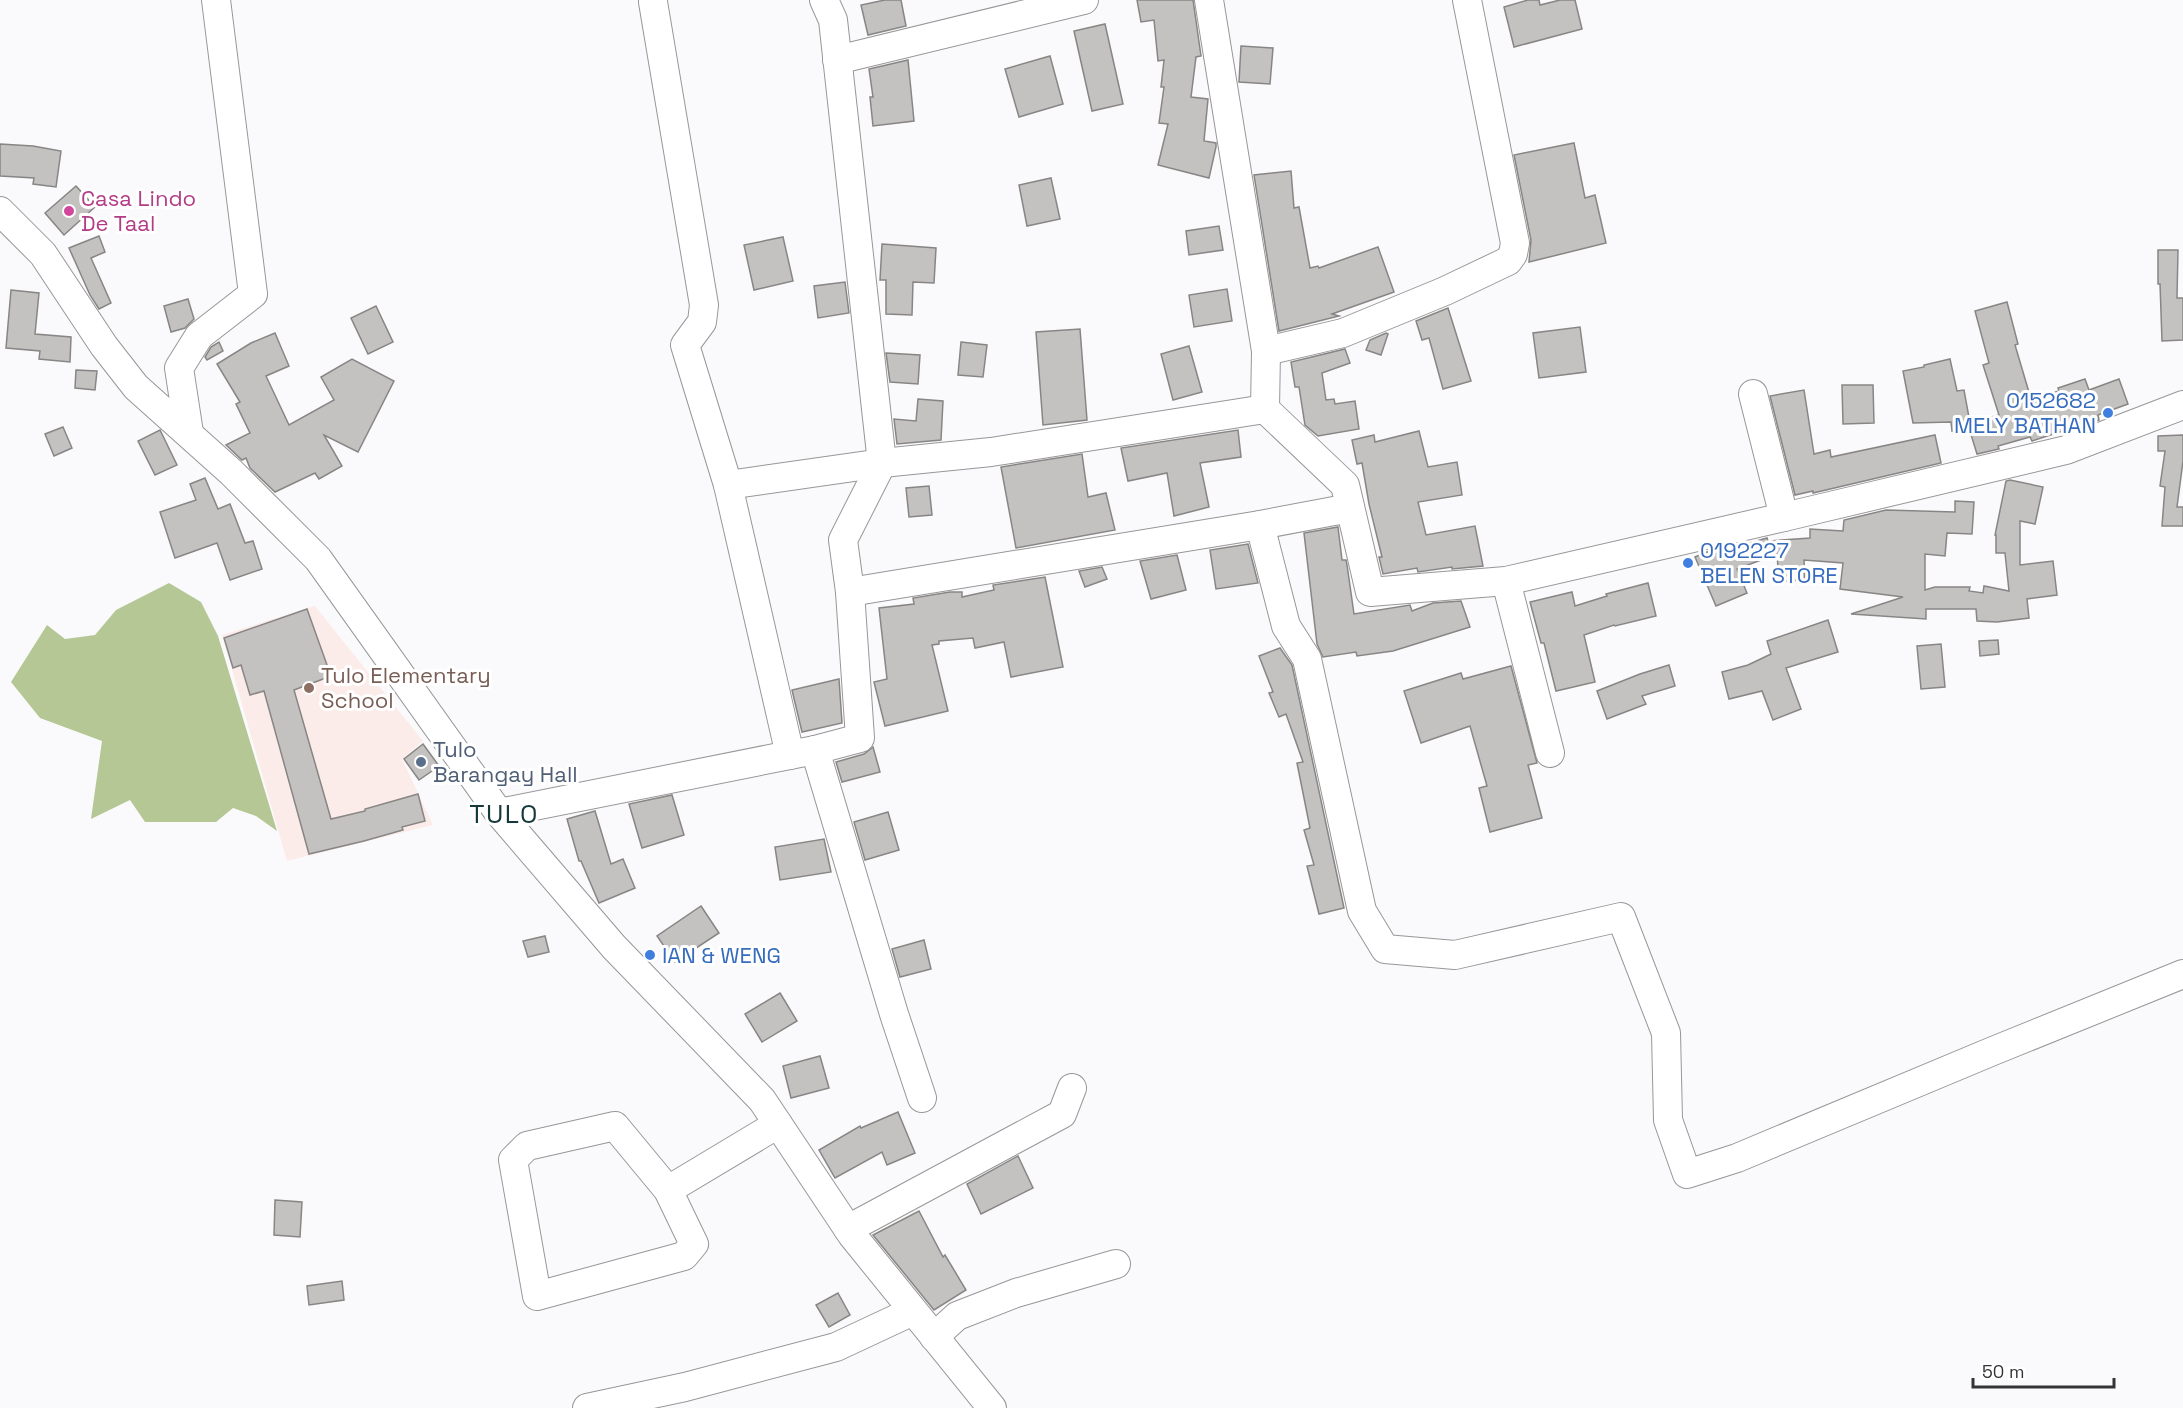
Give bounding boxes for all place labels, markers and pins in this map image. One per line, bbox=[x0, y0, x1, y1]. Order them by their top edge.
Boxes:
place label: Casa Lindo De Taal bbox=[81, 184, 196, 237]
marker: Casa Lindo De Taal bbox=[62, 204, 76, 218]
place label: 0152682 MELY BATHAN bbox=[1954, 386, 2096, 439]
marker: 0152682 MELY BATHAN bbox=[2101, 406, 2115, 420]
place label: 0192227 BELEN STORE bbox=[1700, 536, 1838, 589]
marker: 0192227 BELEN STORE bbox=[1681, 556, 1695, 570]
place label: Tulo Elementary School bbox=[321, 661, 491, 714]
marker: Tulo Elementary School bbox=[302, 681, 316, 695]
place label: Tulo Barangay Hall bbox=[433, 735, 578, 788]
marker: Tulo Barangay Hall bbox=[414, 755, 428, 769]
place label: IAN & WENG bbox=[662, 941, 781, 969]
marker: IAN & WENG bbox=[643, 948, 657, 962]

